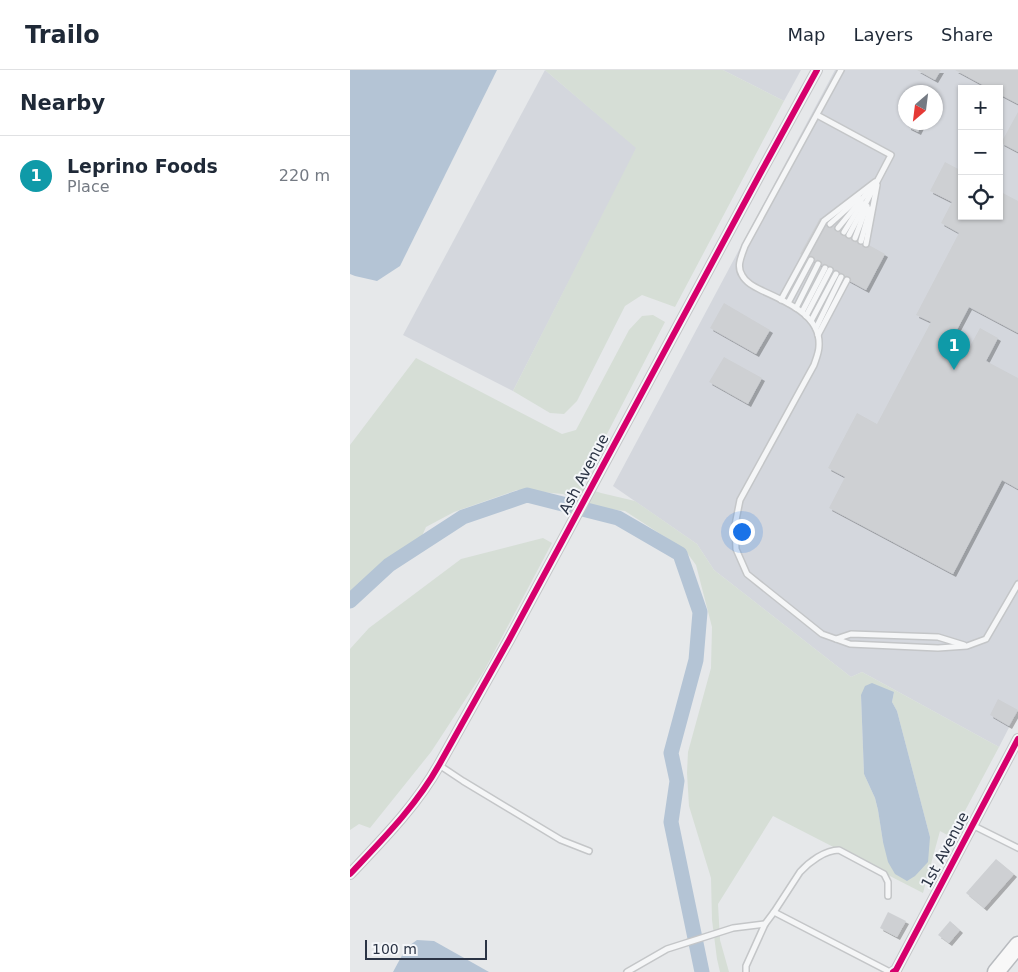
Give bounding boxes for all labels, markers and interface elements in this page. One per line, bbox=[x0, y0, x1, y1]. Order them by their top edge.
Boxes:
text: Trailo bbox=[25, 21, 100, 49]
text: Map bbox=[787, 24, 825, 45]
text: Layers bbox=[853, 24, 913, 45]
text: Share bbox=[941, 24, 993, 45]
north arrow bbox=[898, 85, 943, 130]
map controls bbox=[958, 85, 1003, 220]
button: + bbox=[958, 85, 1003, 130]
text: Nearby bbox=[20, 91, 105, 115]
button: − bbox=[958, 130, 1003, 175]
text: Leprino Foods bbox=[67, 155, 218, 177]
text: 1 bbox=[30, 166, 42, 185]
text: 220 m bbox=[279, 166, 330, 185]
button: locate bbox=[958, 175, 1003, 220]
text: Place bbox=[67, 177, 110, 196]
pin: 1 bbox=[938, 329, 970, 370]
street label: Ash Avenue bbox=[555, 431, 613, 517]
your location bbox=[729, 519, 755, 545]
street label: 1st Avenue bbox=[917, 809, 973, 891]
scale bar bbox=[365, 937, 488, 960]
text: 100 m bbox=[372, 941, 417, 957]

